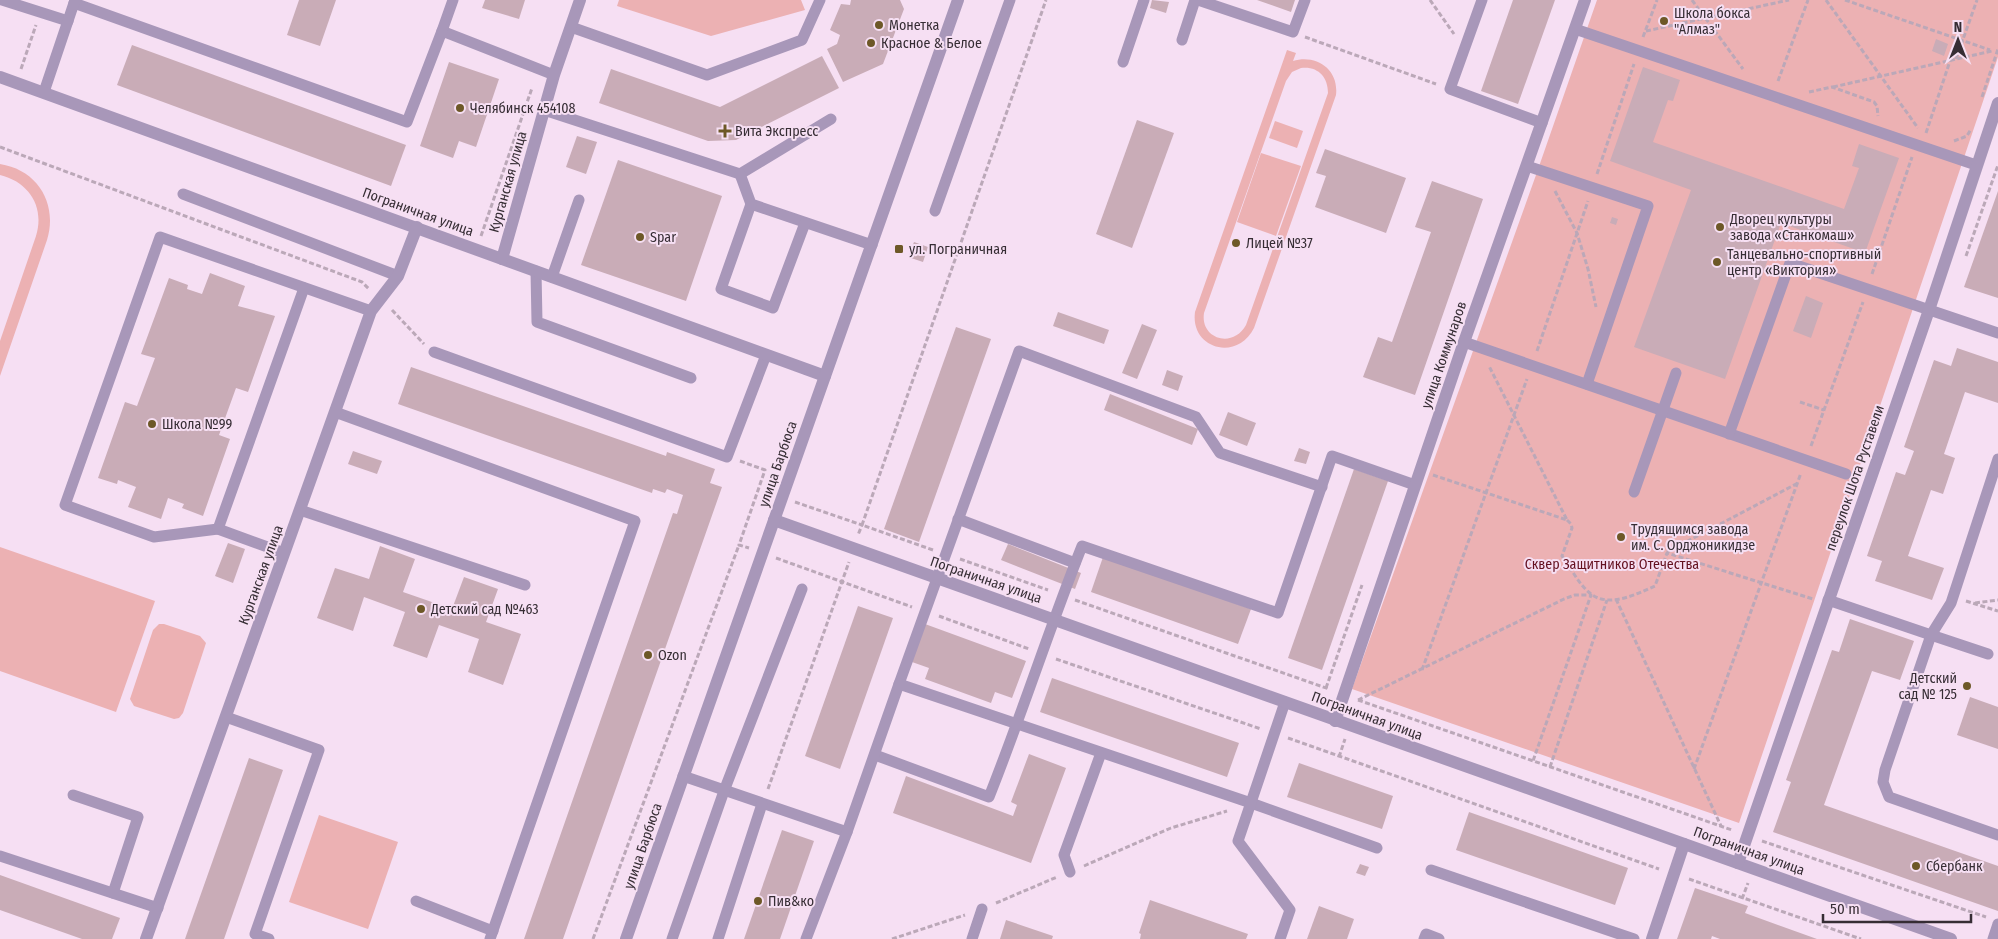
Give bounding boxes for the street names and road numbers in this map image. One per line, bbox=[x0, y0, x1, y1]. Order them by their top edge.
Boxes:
street label: Курганская улица bbox=[485, 129, 531, 235]
street label: Пограничная улица bbox=[360, 184, 476, 240]
street label: улица Коммунаров bbox=[1418, 299, 1470, 411]
street label: переулок Шота Руставели bbox=[1822, 403, 1888, 553]
street label: улица Барбюса bbox=[755, 419, 801, 509]
street label: Курганская улица bbox=[235, 523, 287, 627]
street label: Пограничная улица bbox=[928, 553, 1044, 607]
street label: Пограничная улица bbox=[1309, 688, 1425, 744]
street label: улица Барбюса bbox=[620, 801, 666, 891]
street label: Пограничная улица bbox=[1691, 823, 1807, 879]

